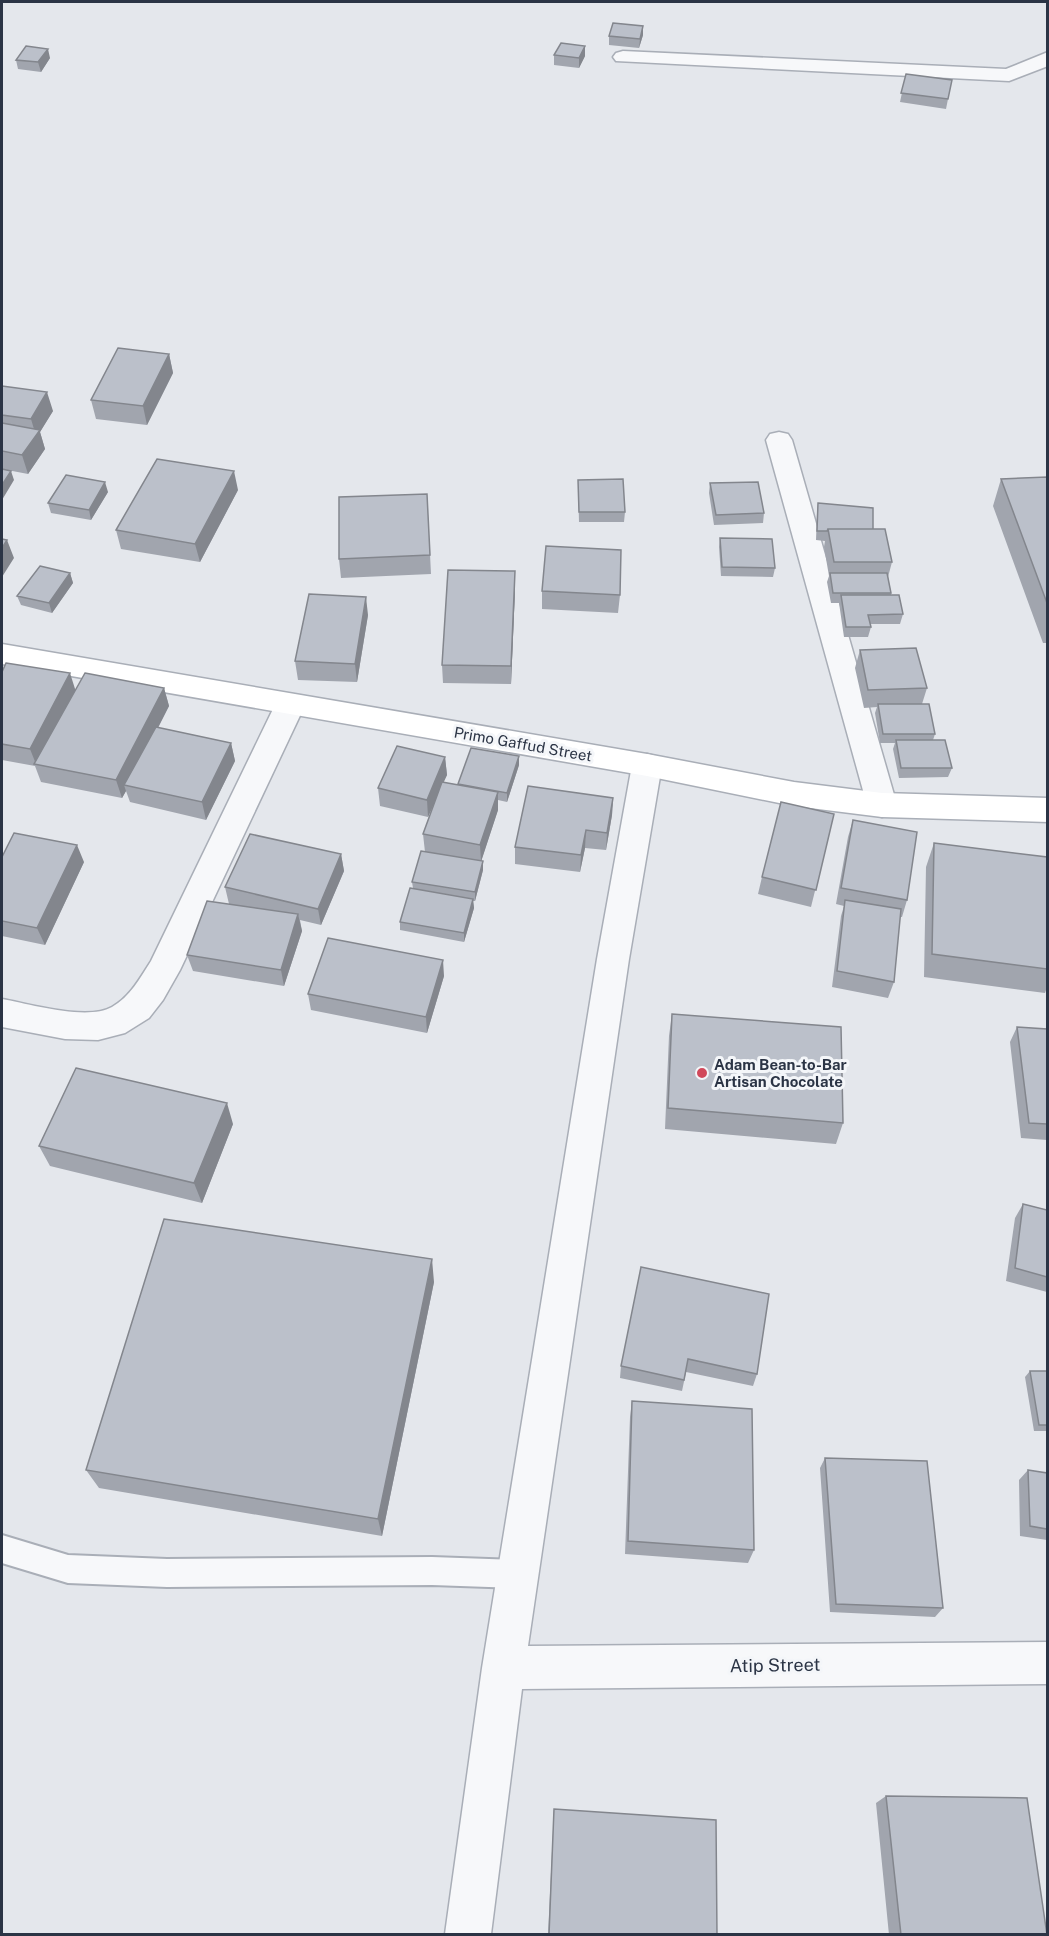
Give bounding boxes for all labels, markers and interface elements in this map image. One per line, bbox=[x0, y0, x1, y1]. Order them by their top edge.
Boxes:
street label: Primo Gaffud Street bbox=[453, 723, 594, 765]
place label: Adam Bean-to-Bar Artisan Chocolate bbox=[714, 1056, 847, 1090]
marker: Adam Bean-to-Bar Artisan Chocolate bbox=[695, 1066, 709, 1080]
street label: Atip Street bbox=[729, 1654, 821, 1676]

